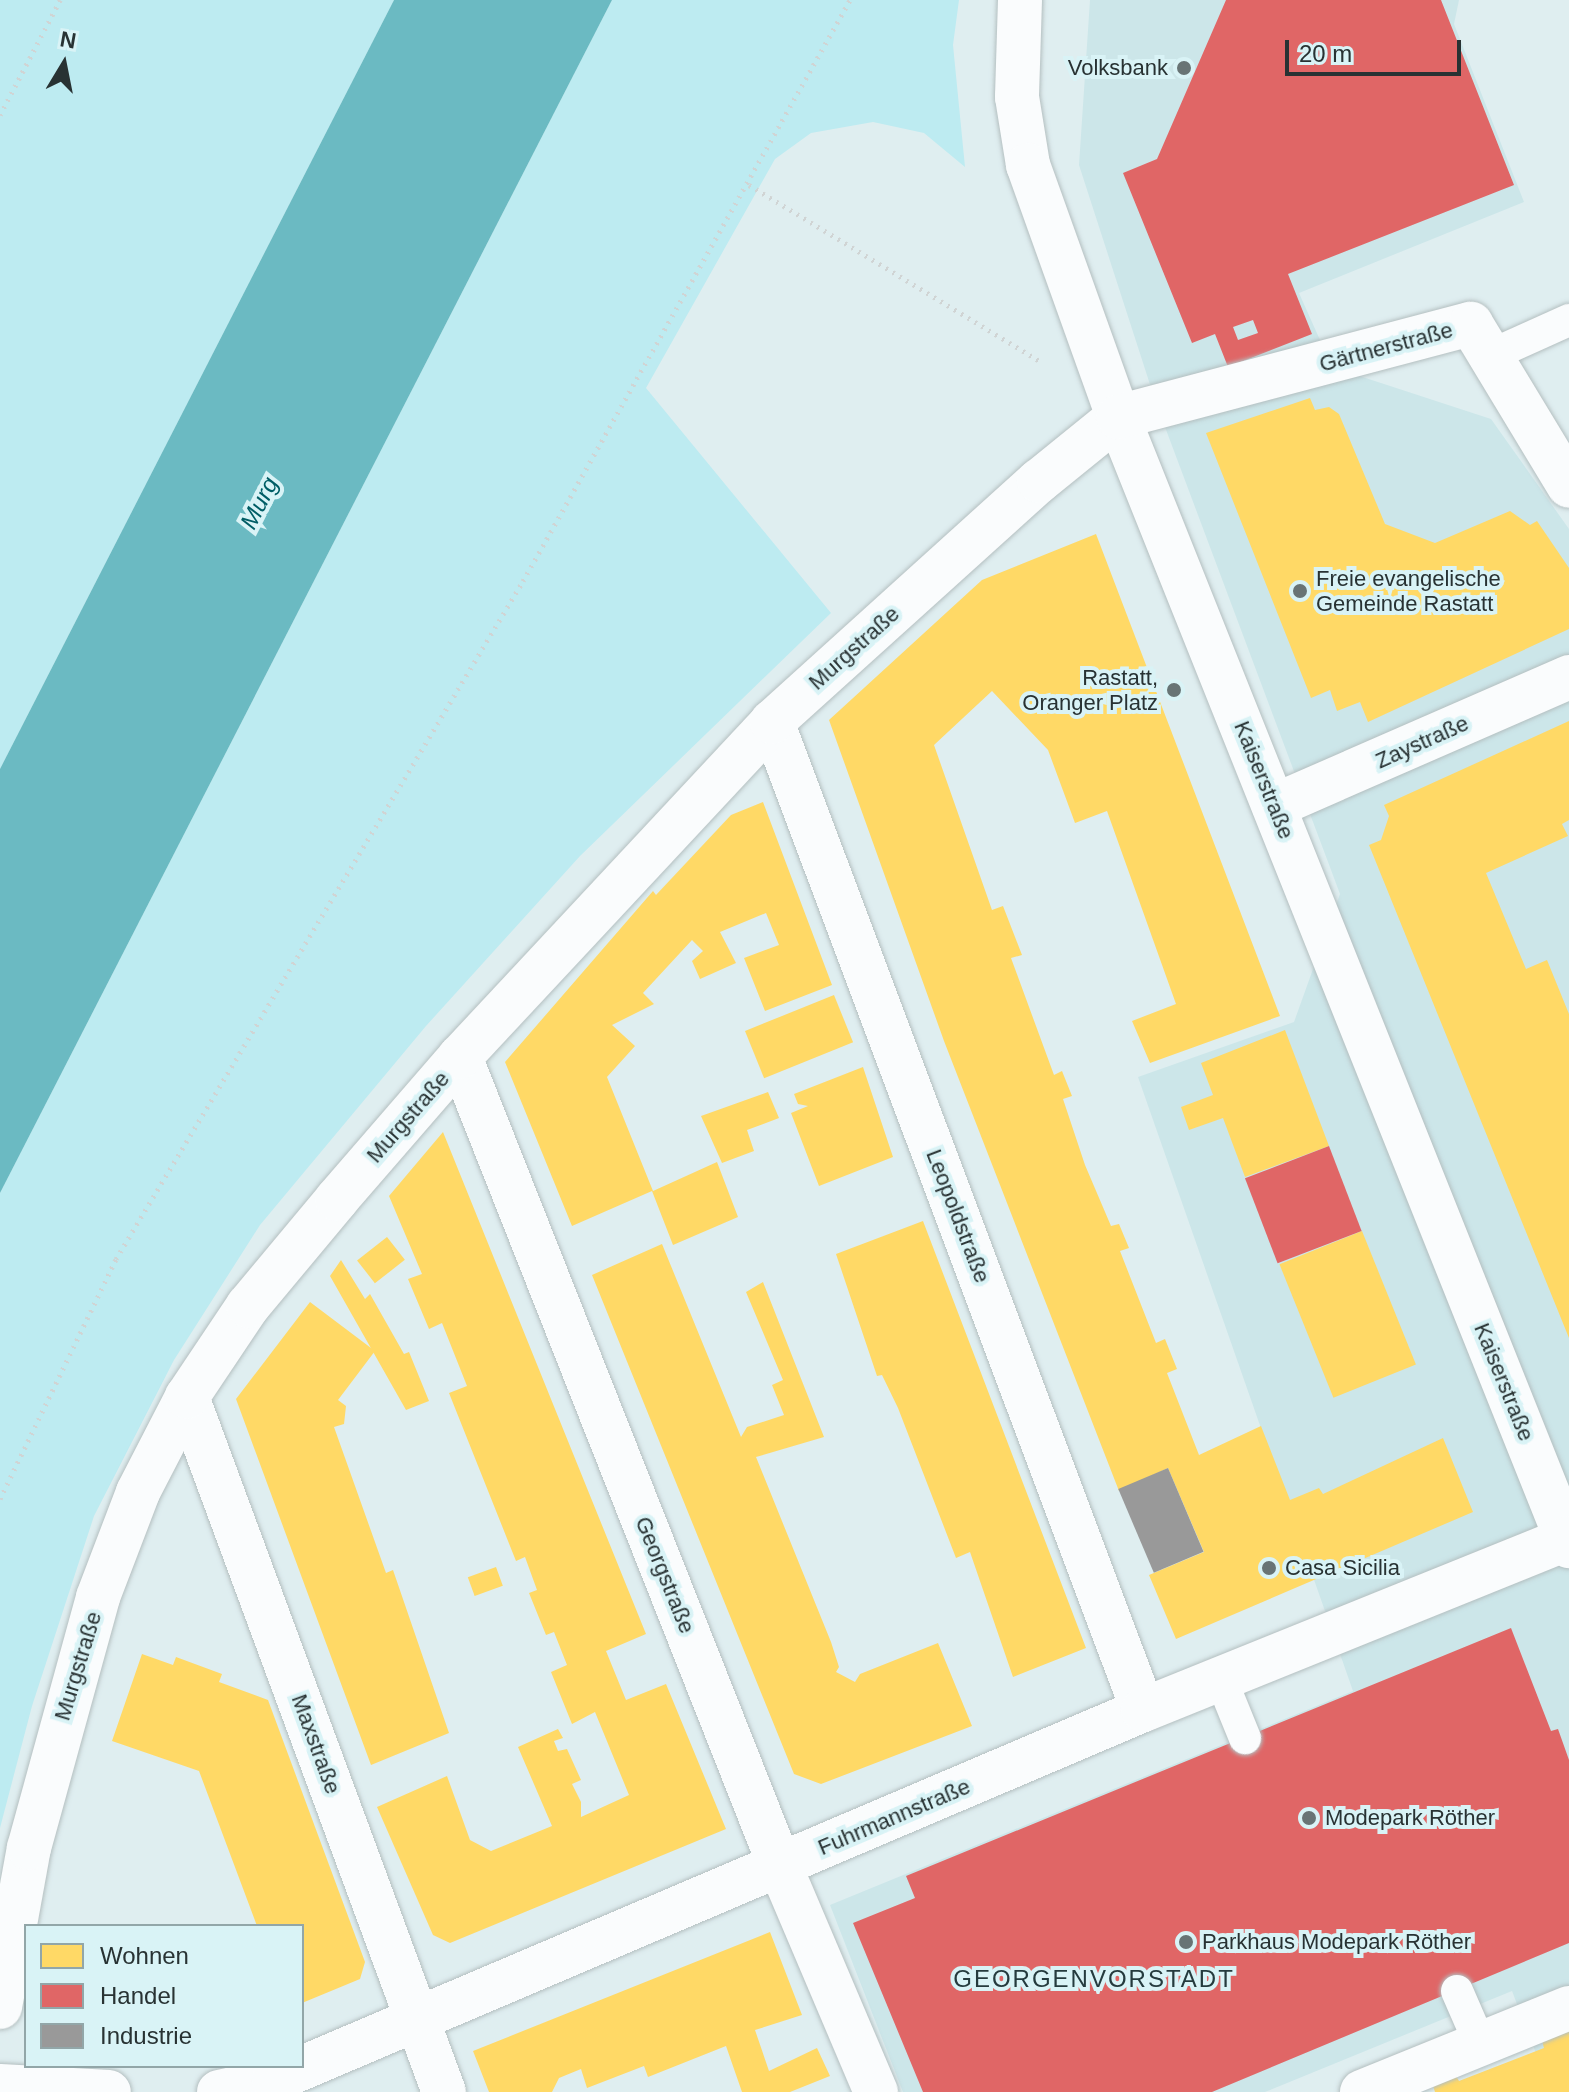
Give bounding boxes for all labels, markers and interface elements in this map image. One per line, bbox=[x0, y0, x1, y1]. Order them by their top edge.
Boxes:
north arrow bbox=[24, 24, 104, 104]
scale bar bbox=[1289, 24, 1465, 74]
text: N bbox=[58, 26, 78, 54]
text: 20 m bbox=[1299, 40, 1352, 67]
place label: Volksbank bbox=[1068, 55, 1168, 81]
marker: Volksbank bbox=[1175, 59, 1193, 77]
street label: Gärtnerstraße bbox=[1316, 317, 1456, 377]
water label: Murg bbox=[234, 472, 284, 534]
place label: Freie evangelische Gemeinde Rastatt bbox=[1316, 565, 1501, 616]
marker: Freie evangelische Gemeinde Rastatt bbox=[1291, 582, 1309, 600]
street label: Murgstraße bbox=[803, 601, 905, 695]
place label: Rastatt, Oranger Platz bbox=[1022, 664, 1158, 716]
marker: Rastatt, Oranger Platz bbox=[1165, 681, 1183, 699]
street label: Zaystraße bbox=[1371, 710, 1473, 774]
street label: Kaiserstraße bbox=[1228, 717, 1300, 843]
street label: Murgstraße bbox=[361, 1066, 455, 1168]
street label: Leopoldstraße bbox=[920, 1146, 996, 1286]
street label: Kaiserstraße bbox=[1468, 1319, 1540, 1445]
street label: Georgstraße bbox=[630, 1513, 700, 1637]
place label: Casa Sicilia bbox=[1285, 1555, 1400, 1581]
marker: Casa Sicilia bbox=[1260, 1559, 1278, 1577]
street label: Murgstraße bbox=[49, 1608, 107, 1724]
street label: Maxstraße bbox=[286, 1691, 346, 1797]
street label: Fuhrmannstraße bbox=[814, 1773, 974, 1861]
place label: Modepark Röther bbox=[1325, 1805, 1495, 1831]
marker: Modepark Röther bbox=[1300, 1809, 1318, 1827]
legend bbox=[24, 1924, 304, 2068]
place label: Parkhaus Modepark Röther bbox=[1202, 1929, 1471, 1955]
marker: Parkhaus Modepark Röther bbox=[1177, 1933, 1195, 1951]
text: Wohnen bbox=[100, 1942, 189, 1969]
district label: GEORGENVORSTADT bbox=[953, 1965, 1235, 1993]
text: Handel bbox=[100, 1982, 176, 2009]
text: Industrie bbox=[100, 2022, 192, 2049]

